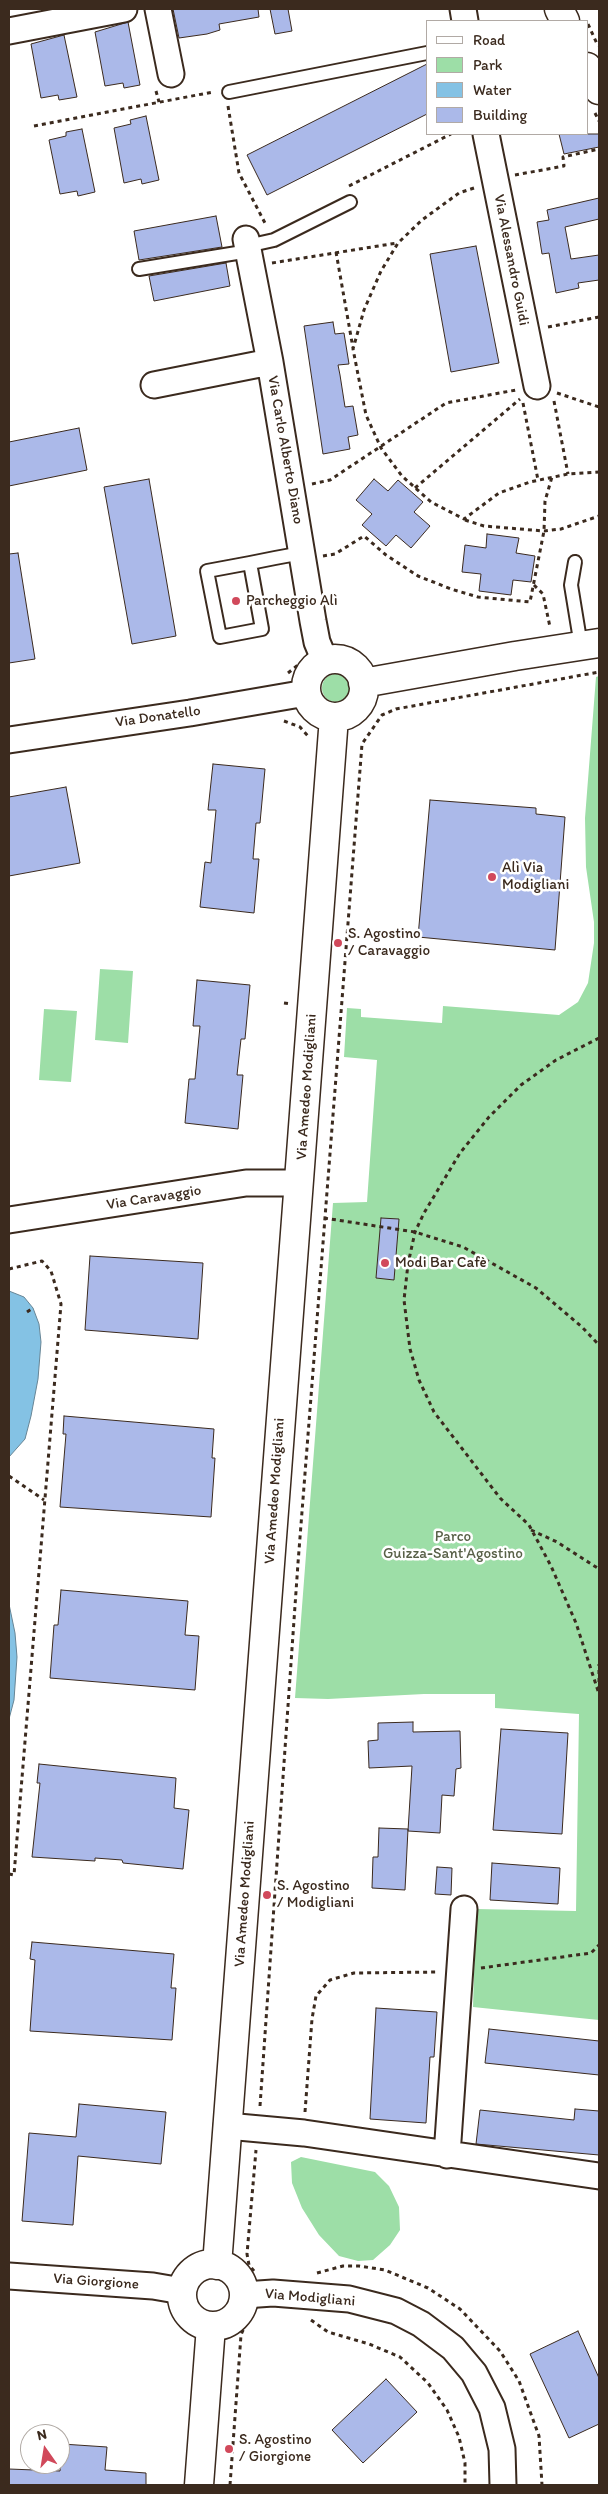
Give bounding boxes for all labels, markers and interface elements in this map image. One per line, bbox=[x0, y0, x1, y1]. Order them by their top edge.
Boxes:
legend bbox=[426, 20, 588, 135]
text: Road bbox=[473, 31, 505, 49]
text: Park bbox=[473, 56, 503, 74]
text: Water bbox=[473, 81, 511, 99]
text: Building bbox=[473, 106, 527, 124]
street label: Via Alessandro Guidi bbox=[489, 193, 533, 327]
street label: Via Carlo Alberto Diano bbox=[263, 374, 307, 526]
place label: Parcheggio Alì bbox=[246, 592, 338, 610]
marker: Parcheggio Alì bbox=[230, 595, 242, 607]
street label: Via Donatello bbox=[114, 702, 202, 732]
place label: Alì Via Modigliani bbox=[502, 859, 569, 894]
marker: Alì Via Modigliani bbox=[486, 871, 498, 883]
place label: S. Agostino / Caravaggio bbox=[348, 925, 430, 960]
marker: S. Agostino / Caravaggio bbox=[332, 937, 344, 949]
street label: Via Amedeo Modigliani bbox=[293, 1013, 321, 1161]
street label: Via Caravaggio bbox=[105, 1182, 203, 1214]
place label: Modi Bar Cafè bbox=[395, 1254, 487, 1272]
marker: Modi Bar Cafè bbox=[379, 1257, 391, 1269]
street label: Via Amedeo Modigliani bbox=[261, 1417, 289, 1565]
park label: Parco Guizza-Sant'Agostino bbox=[383, 1528, 523, 1563]
street label: Via Amedeo Modigliani bbox=[231, 1820, 259, 1968]
place label: S. Agostino / Modigliani bbox=[277, 1877, 354, 1912]
marker: S. Agostino / Modigliani bbox=[261, 1889, 273, 1901]
street label: Via Giorgione bbox=[53, 2270, 139, 2294]
street label: Via Modigliani bbox=[264, 2285, 356, 2311]
north arrow bbox=[20, 2424, 70, 2474]
text: N bbox=[35, 2426, 48, 2444]
place label: S. Agostino / Giorgione bbox=[239, 2431, 312, 2466]
marker: S. Agostino / Giorgione bbox=[223, 2443, 235, 2455]

